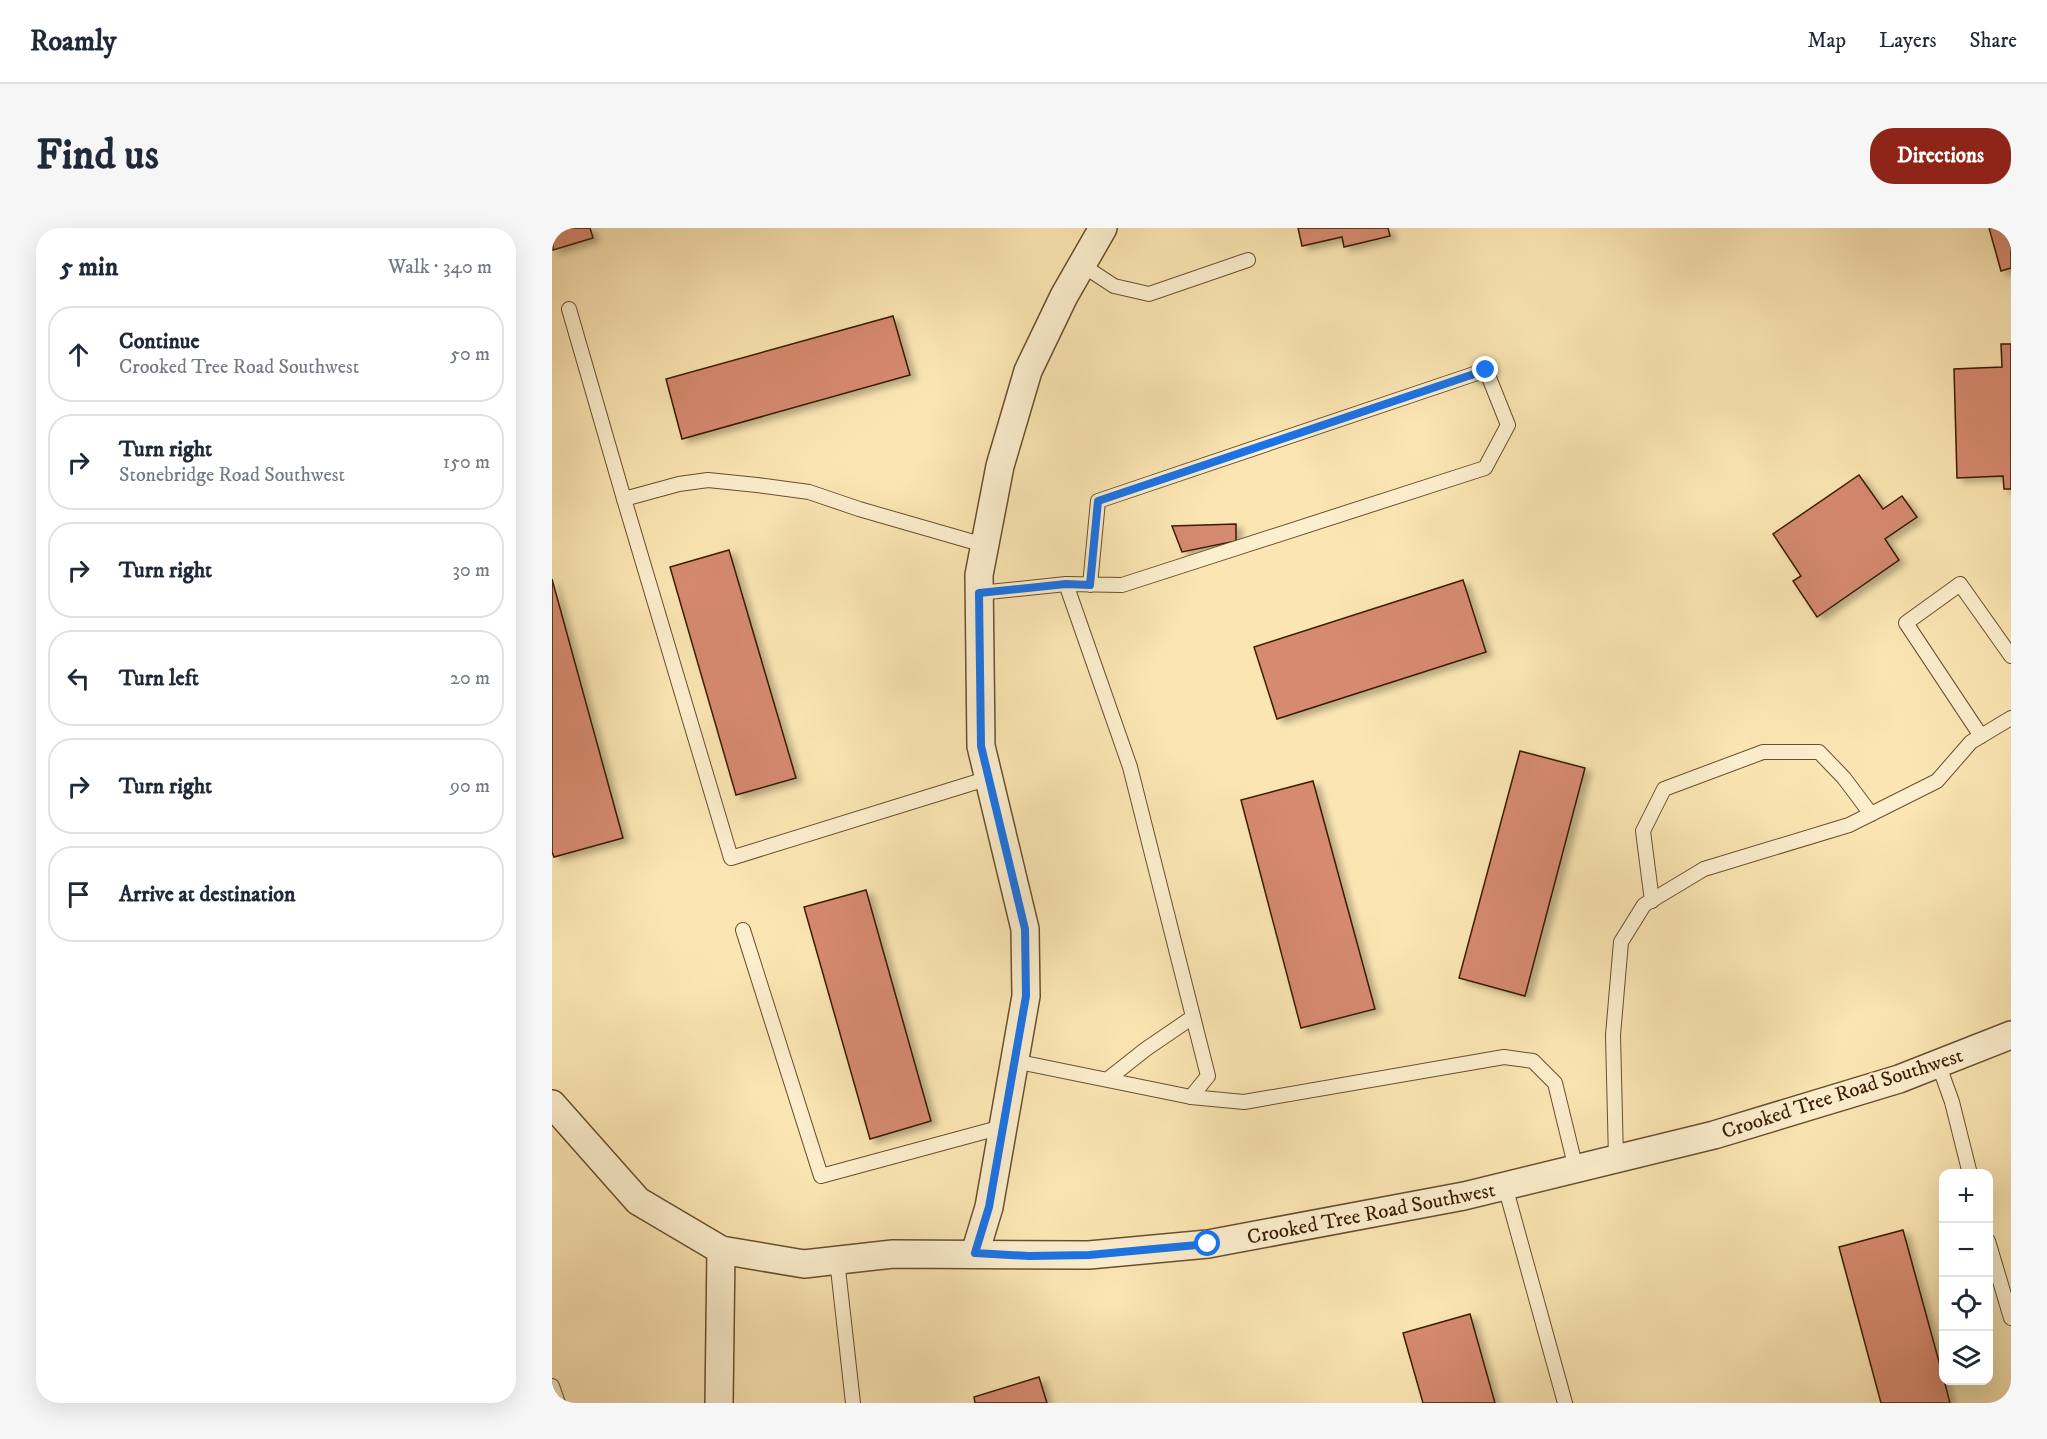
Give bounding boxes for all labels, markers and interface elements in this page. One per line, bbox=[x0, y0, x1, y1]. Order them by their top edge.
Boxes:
text: Roamly bbox=[30, 24, 116, 59]
text: Map bbox=[1807, 28, 1846, 54]
text: Layers bbox=[1879, 28, 1937, 54]
text: Share bbox=[1970, 28, 2017, 54]
button: Directions bbox=[1870, 128, 2011, 184]
text: Find us bbox=[36, 130, 159, 182]
text: 5 min bbox=[60, 251, 118, 284]
text: Walk · 340 m bbox=[388, 255, 492, 280]
text: Continue bbox=[119, 328, 200, 355]
icon: ahead bbox=[62, 338, 95, 371]
text: 50 m bbox=[450, 342, 490, 367]
text: Crooked Tree Road Southwest bbox=[119, 355, 359, 380]
route end bbox=[1472, 356, 1498, 382]
text: Turn right bbox=[119, 436, 212, 463]
icon: right bbox=[62, 446, 95, 479]
text: 150 m bbox=[443, 450, 490, 475]
text: Stonebridge Road Southwest bbox=[119, 463, 345, 488]
icon: right bbox=[62, 554, 95, 587]
text: Turn right bbox=[119, 557, 212, 584]
text: 30 m bbox=[452, 558, 490, 583]
icon: left bbox=[62, 662, 95, 695]
text: Turn left bbox=[119, 665, 199, 692]
text: 20 m bbox=[450, 666, 490, 691]
icon: right bbox=[62, 770, 95, 803]
text: Turn right bbox=[119, 773, 212, 800]
text: 90 m bbox=[450, 774, 490, 799]
icon: arrive bbox=[62, 878, 95, 911]
text: Arrive at destination bbox=[119, 881, 296, 908]
street label: Crooked Tree Road Southwest bbox=[1718, 1043, 1966, 1145]
map controls bbox=[1939, 1169, 1993, 1385]
button: + bbox=[1939, 1169, 1993, 1223]
street label: Crooked Tree Road Southwest bbox=[1245, 1177, 1498, 1251]
button: − bbox=[1939, 1223, 1993, 1277]
route start bbox=[1194, 1230, 1220, 1256]
button: locate bbox=[1939, 1277, 1993, 1331]
button: layers bbox=[1939, 1331, 1993, 1385]

